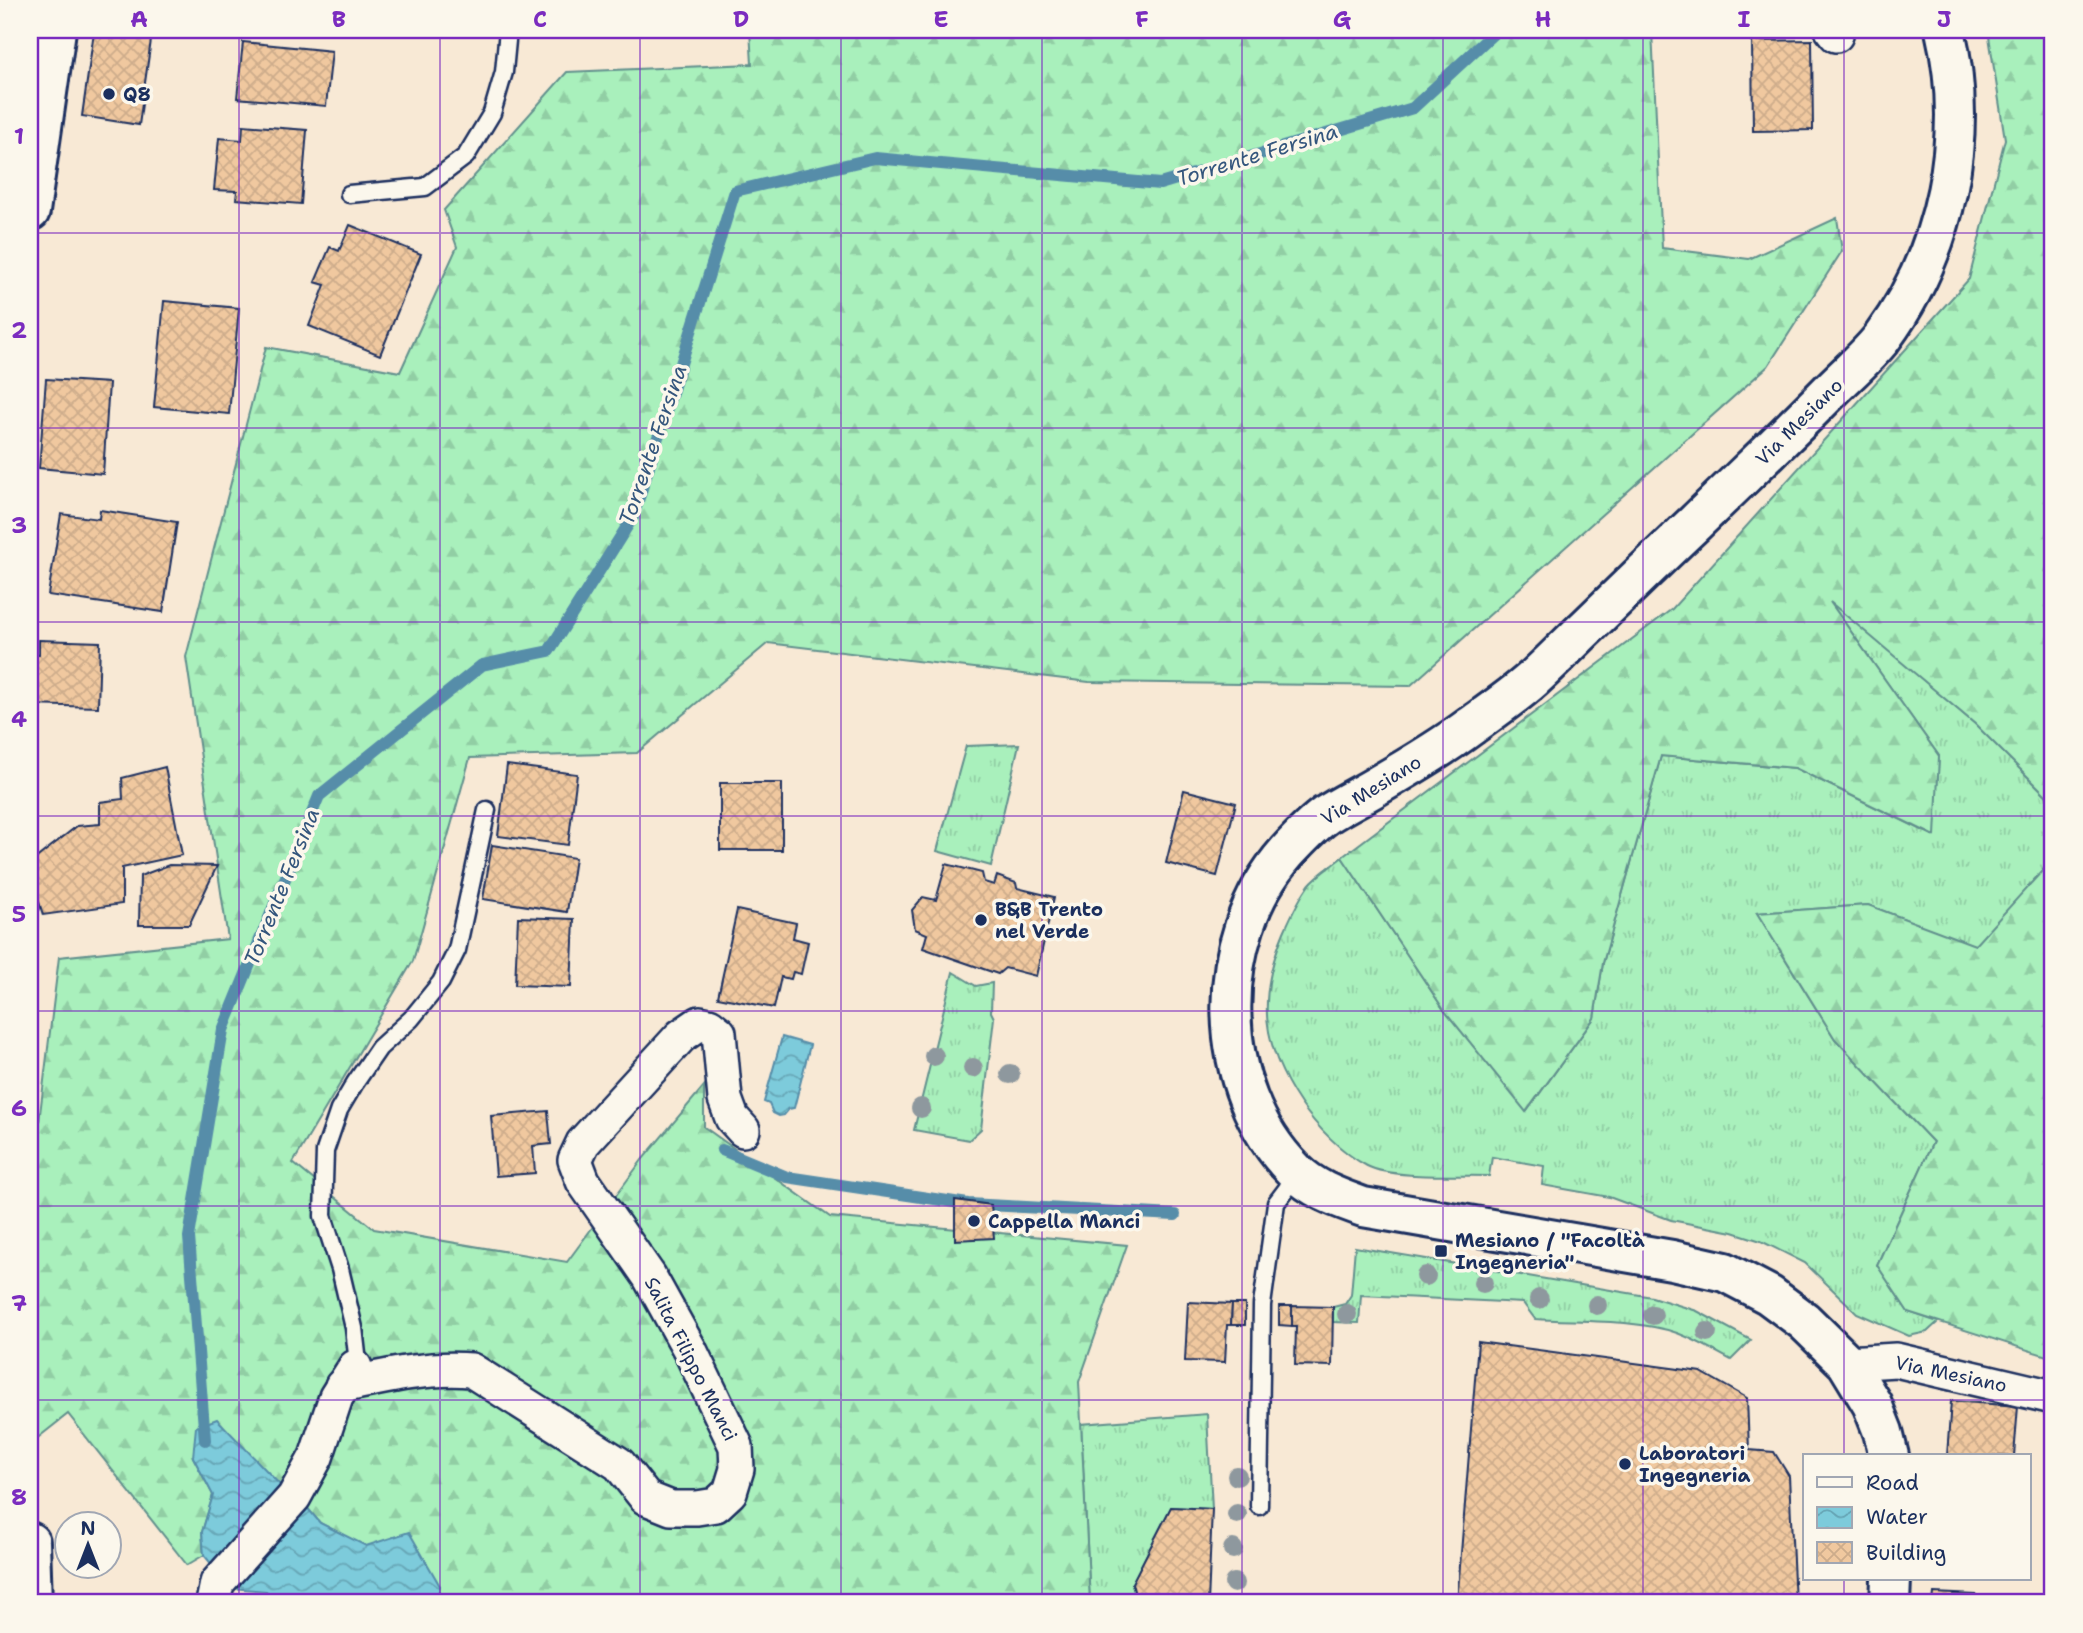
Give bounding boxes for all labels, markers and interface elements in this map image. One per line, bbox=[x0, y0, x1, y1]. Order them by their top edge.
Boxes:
text: A bbox=[130, 4, 148, 34]
text: B bbox=[332, 4, 346, 34]
text: C bbox=[533, 4, 547, 34]
text: D bbox=[733, 4, 749, 34]
text: E bbox=[933, 4, 949, 34]
text: F bbox=[1135, 4, 1149, 34]
text: G bbox=[1333, 4, 1352, 34]
text: H bbox=[1535, 4, 1551, 34]
text: I bbox=[1738, 4, 1751, 34]
text: J bbox=[1937, 4, 1951, 34]
place label: Q8 bbox=[123, 82, 151, 107]
marker: Q8 bbox=[101, 86, 117, 102]
water label: Torrente Fersina bbox=[1173, 117, 1341, 193]
text: 1 bbox=[14, 121, 24, 151]
text: 2 bbox=[11, 315, 27, 345]
water label: Torrente Fersina bbox=[612, 361, 694, 529]
street label: Via Mesiano bbox=[1750, 373, 1848, 471]
text: 3 bbox=[11, 510, 27, 540]
text: 4 bbox=[11, 704, 27, 734]
street label: Via Mesiano bbox=[1316, 749, 1426, 831]
water label: Torrente Fersina bbox=[238, 804, 326, 970]
place label: B&B Trento nel Verde bbox=[995, 897, 1103, 944]
text: 5 bbox=[12, 899, 26, 929]
marker: B&B Trento nel Verde bbox=[973, 912, 989, 928]
text: 6 bbox=[11, 1093, 27, 1123]
place label: Cappella Manci bbox=[988, 1209, 1140, 1234]
marker: Cappella Manci bbox=[966, 1213, 982, 1229]
place label: Mesiano / "Facoltà Ingegneria" bbox=[1455, 1228, 1645, 1275]
marker: Mesiano / "Facoltà Ingegneria" bbox=[1433, 1243, 1449, 1259]
street label: Salita Filippo Manci bbox=[639, 1273, 743, 1445]
text: 7 bbox=[11, 1288, 27, 1318]
street label: Via Mesiano bbox=[1893, 1350, 2009, 1398]
place label: Laboratori Ingegneria bbox=[1639, 1441, 1750, 1488]
legend bbox=[1803, 1454, 2030, 1580]
marker: Laboratori Ingegneria bbox=[1617, 1456, 1633, 1472]
text: Road bbox=[1866, 1469, 1919, 1497]
text: 8 bbox=[11, 1482, 27, 1512]
text: Water bbox=[1866, 1503, 1928, 1531]
north arrow bbox=[52, 1510, 122, 1580]
text: N bbox=[80, 1516, 96, 1541]
text: Building bbox=[1866, 1539, 1946, 1567]

